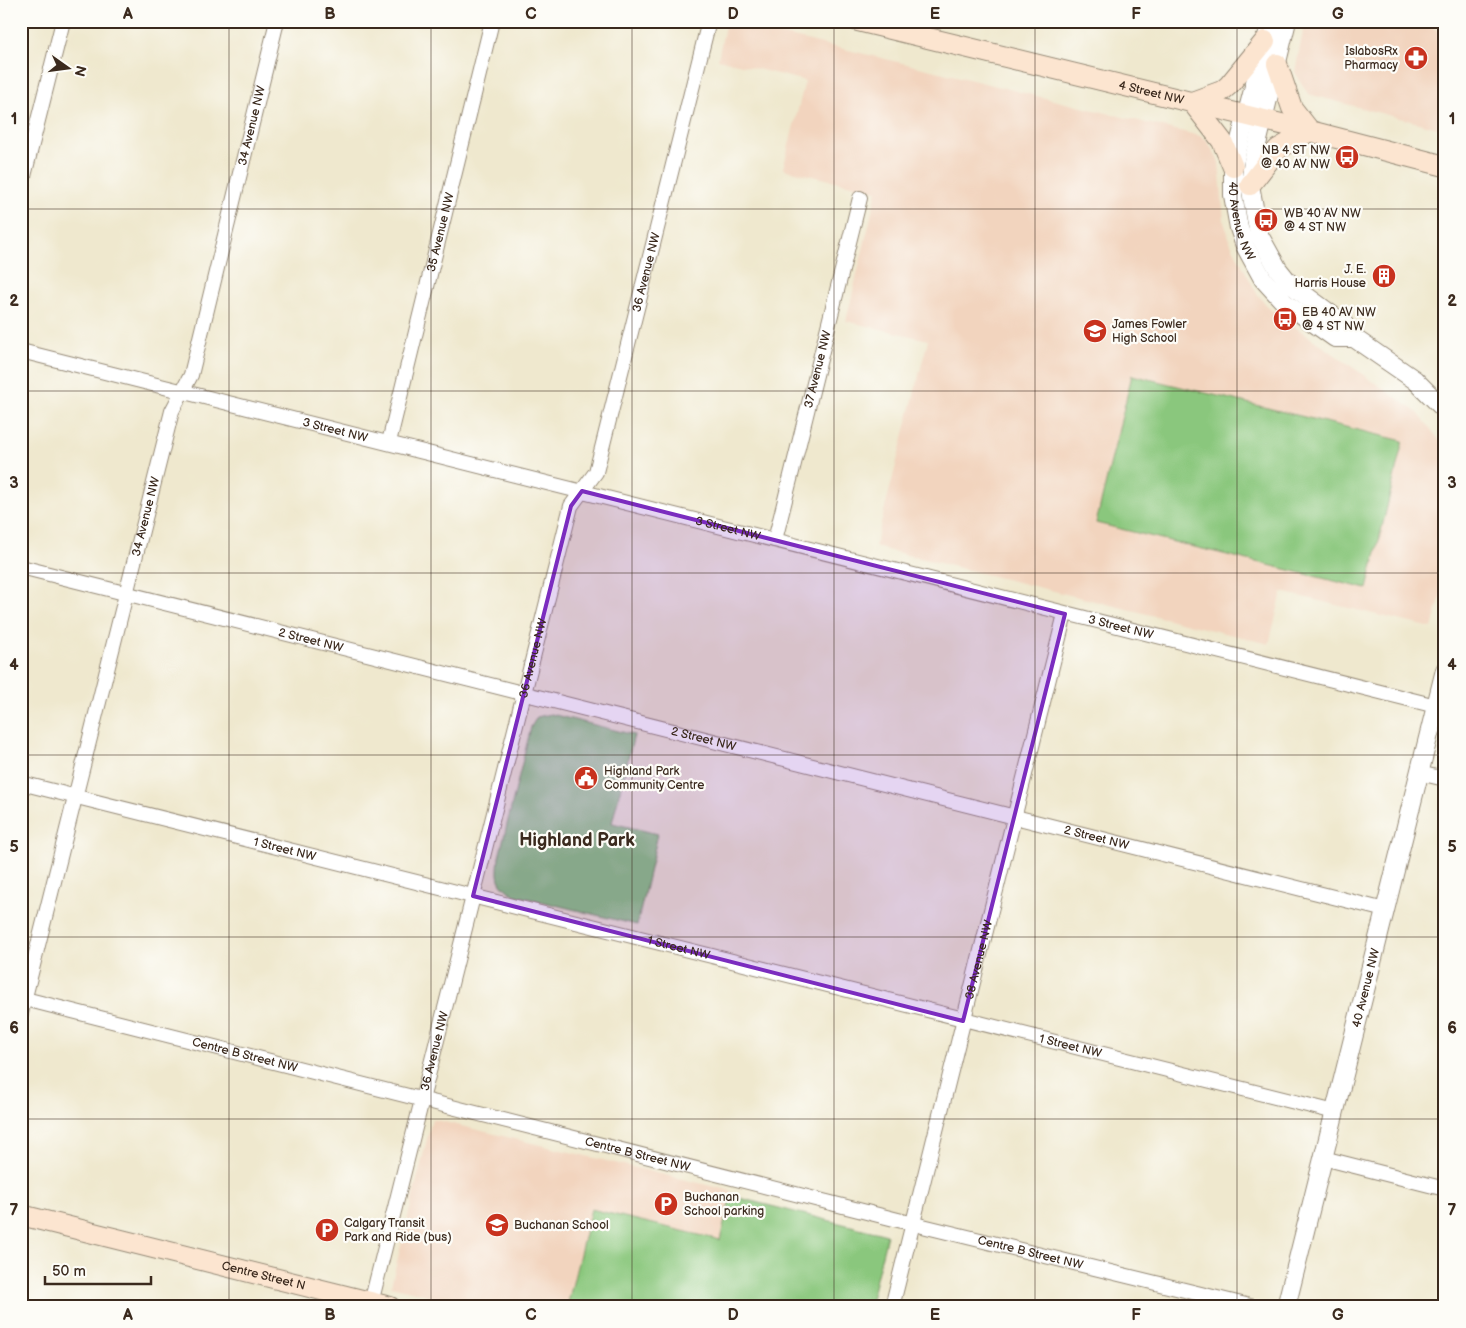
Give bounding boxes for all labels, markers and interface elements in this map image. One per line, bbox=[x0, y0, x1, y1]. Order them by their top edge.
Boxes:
text: A bbox=[122, 5, 133, 24]
text: B bbox=[324, 5, 336, 24]
text: C bbox=[525, 5, 537, 24]
text: D bbox=[727, 5, 739, 24]
text: E bbox=[930, 5, 940, 24]
text: F bbox=[1131, 5, 1141, 24]
text: G bbox=[1332, 5, 1344, 24]
north arrow bbox=[42, 42, 92, 92]
place label: IslabosRx Pharmacy bbox=[1344, 44, 1399, 73]
pharmacy icon: IslabosRx Pharmacy bbox=[1403, 45, 1429, 71]
text: N bbox=[71, 64, 90, 78]
street label: 4 Street NW bbox=[1117, 78, 1186, 108]
street label: 34 Avenue NW bbox=[235, 84, 269, 167]
text: 1 bbox=[11, 110, 17, 129]
text: 1 bbox=[1449, 110, 1455, 129]
place label: NB 4 ST NW @ 40 AV NW bbox=[1261, 143, 1330, 172]
bus stop icon: NB 4 ST NW @ 40 AV NW bbox=[1334, 144, 1360, 170]
street label: 40 Avenue NW bbox=[1225, 181, 1258, 263]
street label: 35 Avenue NW bbox=[424, 191, 458, 274]
place label: WB 40 AV NW @ 4 ST NW bbox=[1284, 206, 1361, 235]
bus stop icon: WB 40 AV NW @ 4 ST NW bbox=[1253, 207, 1279, 233]
street label: 36 Avenue NW bbox=[629, 231, 664, 314]
place label: J. E. Harris House bbox=[1295, 262, 1366, 291]
building icon: J. E. Harris House bbox=[1371, 263, 1397, 289]
text: 2 bbox=[9, 292, 19, 311]
text: 2 bbox=[1447, 292, 1457, 311]
place label: EB 40 AV NW @ 4 ST NW bbox=[1302, 305, 1376, 334]
bus stop icon: EB 40 AV NW @ 4 ST NW bbox=[1272, 306, 1298, 332]
place label: James Fowler High School bbox=[1112, 317, 1187, 346]
school or university icon: James Fowler High School bbox=[1082, 318, 1108, 344]
street label: 37 Avenue NW bbox=[801, 329, 835, 410]
street label: 3 Street NW bbox=[301, 415, 369, 446]
text: 3 bbox=[9, 474, 19, 493]
text: 3 bbox=[1447, 474, 1457, 493]
street label: 34 Avenue NW bbox=[129, 475, 163, 558]
street label: 3 Street NW bbox=[694, 513, 762, 544]
street label: 3 Street NW bbox=[1087, 612, 1155, 643]
street label: 36 Avenue NW bbox=[516, 617, 551, 700]
street label: 2 Street NW bbox=[277, 625, 345, 656]
text: 4 bbox=[9, 656, 19, 675]
text: 4 bbox=[1447, 656, 1457, 675]
street label: 2 Street NW bbox=[670, 724, 738, 755]
place label: Highland Park Community Centre bbox=[604, 764, 704, 793]
public building icon: Highland Park Community Centre bbox=[573, 765, 599, 791]
street label: 2 Street NW bbox=[1062, 823, 1130, 853]
district label: Highland Park bbox=[519, 830, 635, 851]
street label: 1 Street NW bbox=[252, 835, 318, 865]
text: 5 bbox=[9, 838, 19, 857]
text: 5 bbox=[1447, 838, 1457, 857]
street label: 38 Avenue NW bbox=[962, 918, 996, 1001]
street label: 1 Street NW bbox=[646, 933, 711, 963]
street label: 40 Avenue NW bbox=[1349, 947, 1383, 1029]
street label: 36 Avenue NW bbox=[418, 1010, 452, 1092]
text: 6 bbox=[9, 1019, 19, 1038]
text: 6 bbox=[1447, 1019, 1457, 1038]
street label: 1 Street NW bbox=[1038, 1031, 1103, 1061]
street label: Centre B Street NW bbox=[191, 1035, 299, 1076]
street label: Centre B Street NW bbox=[583, 1134, 692, 1175]
place label: Buchanan School parking bbox=[684, 1190, 764, 1219]
parking icon: Buchanan School parking bbox=[653, 1191, 679, 1217]
text: 7 bbox=[10, 1201, 19, 1220]
text: 7 bbox=[1448, 1201, 1457, 1220]
school or university icon: Buchanan School bbox=[484, 1212, 510, 1238]
place label: Calgary Transit Park and Ride (bus) bbox=[344, 1216, 452, 1245]
parking icon: Calgary Transit Park and Ride (bus) bbox=[314, 1217, 340, 1243]
place label: Buchanan School bbox=[514, 1218, 609, 1233]
street label: Centre B Street NW bbox=[976, 1233, 1085, 1273]
scale bar bbox=[45, 1253, 151, 1285]
street label: Centre Street N bbox=[220, 1258, 307, 1294]
text: 50 m bbox=[52, 1262, 86, 1281]
text: A bbox=[122, 1306, 133, 1325]
text: B bbox=[324, 1306, 336, 1325]
text: C bbox=[525, 1306, 537, 1325]
text: D bbox=[727, 1306, 739, 1325]
text: E bbox=[930, 1306, 940, 1325]
text: F bbox=[1131, 1306, 1141, 1325]
text: G bbox=[1332, 1306, 1344, 1325]

